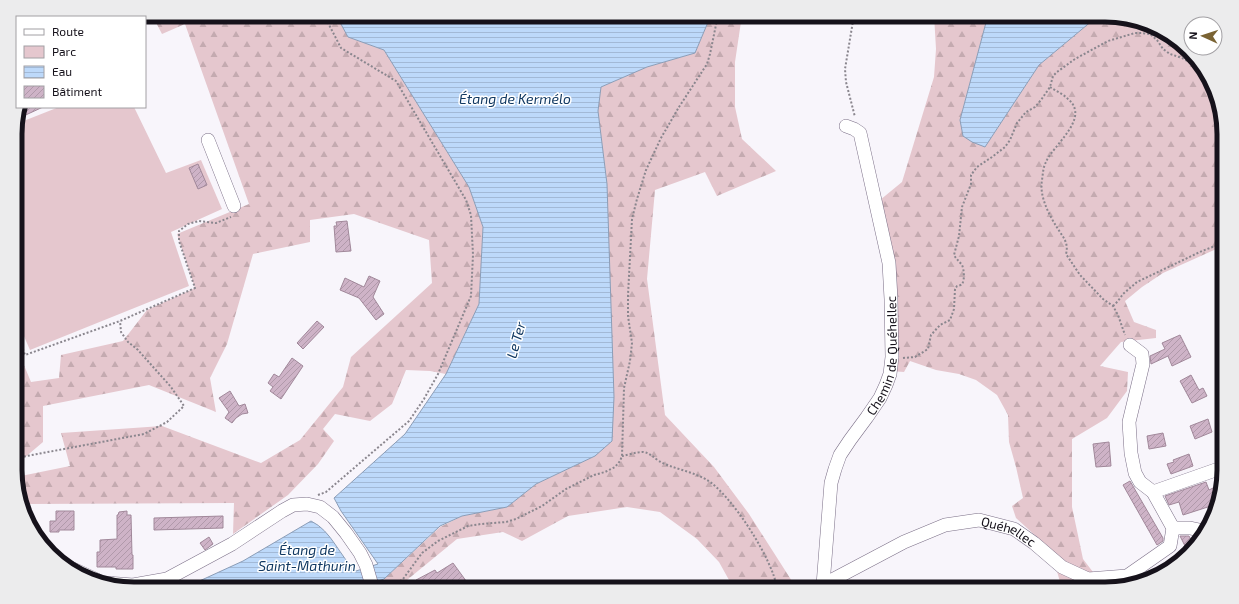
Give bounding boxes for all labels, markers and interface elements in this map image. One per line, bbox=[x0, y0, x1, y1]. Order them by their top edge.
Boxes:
legend bbox=[16, 16, 146, 108]
north arrow bbox=[1183, 16, 1223, 56]
text: Route bbox=[52, 24, 84, 38]
text: N bbox=[1186, 31, 1199, 40]
text: Parc bbox=[52, 44, 76, 58]
text: Eau bbox=[52, 64, 72, 78]
text: Bâtiment bbox=[52, 84, 103, 98]
water label: Étang de Kermélo bbox=[459, 90, 571, 107]
street label: Chemin de Quéhellec bbox=[863, 296, 900, 418]
water label: Le Ter bbox=[503, 319, 529, 360]
street label: Quéhellec bbox=[979, 513, 1039, 550]
water label: Étang de Saint-Mathurin bbox=[258, 541, 356, 574]

